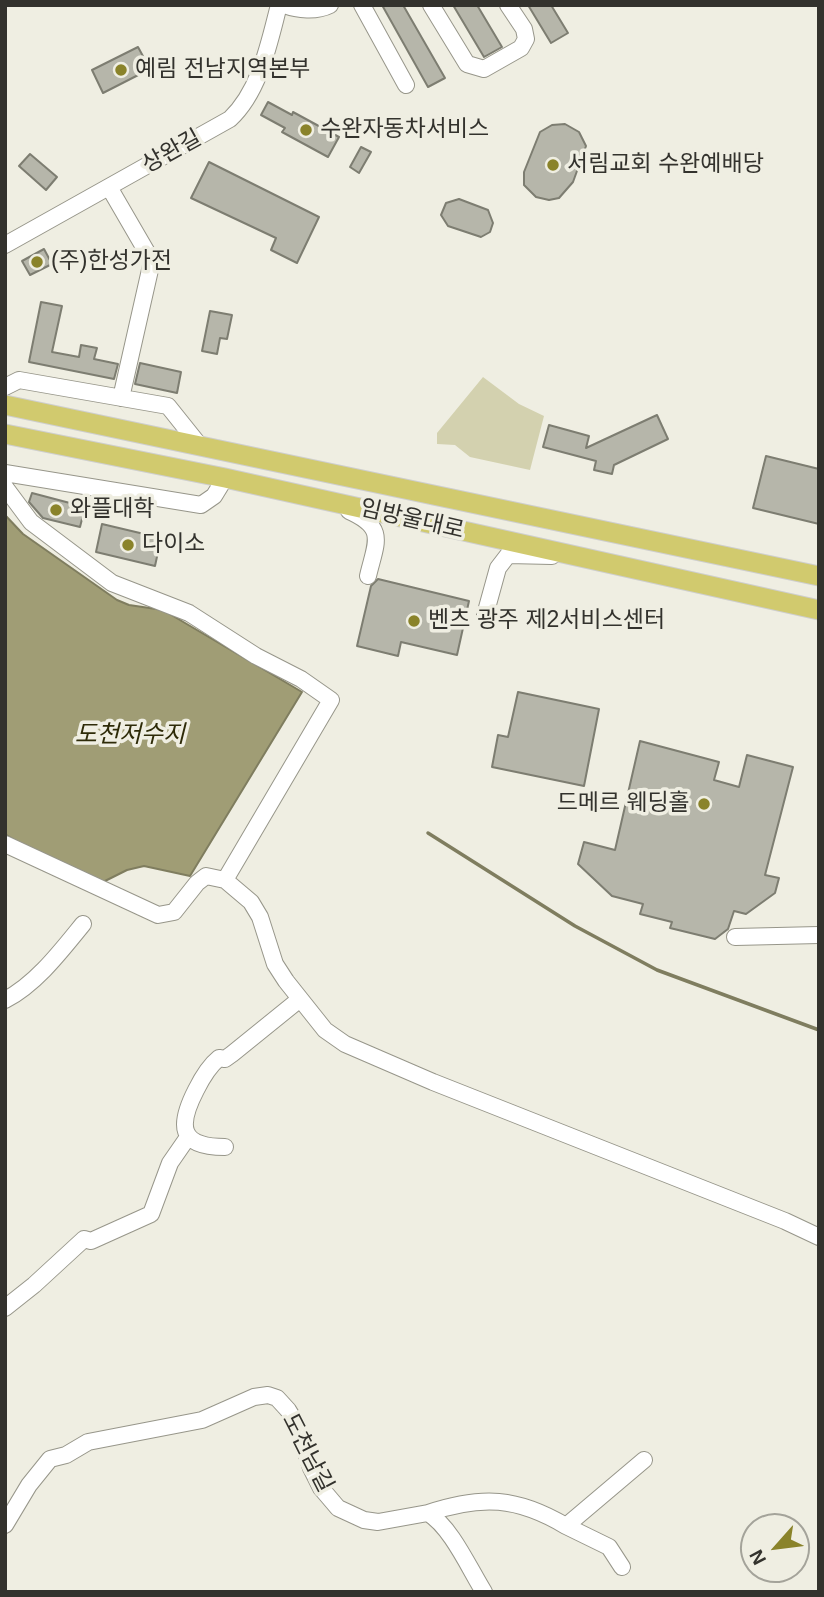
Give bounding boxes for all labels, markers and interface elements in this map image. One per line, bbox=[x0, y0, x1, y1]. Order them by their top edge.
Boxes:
place label: 예림 전남지역본부 bbox=[135, 56, 311, 84]
marker: 예림 전남지역본부 bbox=[113, 62, 129, 78]
place label: 수완자동차서비스 bbox=[320, 116, 489, 144]
marker: 수완자동차서비스 bbox=[298, 122, 314, 138]
street label: 상완길 bbox=[138, 125, 206, 179]
place label: 서림교회 수완예배당 bbox=[567, 151, 764, 179]
marker: 서림교회 수완예배당 bbox=[545, 157, 561, 173]
place label: (주)한성가전 bbox=[51, 248, 172, 276]
marker: (주)한성가전 bbox=[29, 254, 45, 270]
street label: 임방울대로 bbox=[357, 495, 467, 545]
place label: 와플대학 bbox=[70, 496, 155, 524]
marker: 와플대학 bbox=[48, 502, 64, 518]
place label: 다이소 bbox=[142, 531, 205, 559]
marker: 다이소 bbox=[120, 537, 136, 553]
place label: 벤츠 광주 제2서비스센터 bbox=[428, 607, 665, 635]
marker: 벤츠 광주 제2서비스센터 bbox=[406, 613, 422, 629]
water label: 도천저수지 bbox=[75, 721, 185, 749]
place label: 드메르 웨딩홀 bbox=[557, 790, 690, 818]
marker: 드메르 웨딩홀 bbox=[696, 796, 712, 812]
street label: 도천남길 bbox=[275, 1409, 339, 1497]
north arrow bbox=[740, 1513, 810, 1583]
text: N bbox=[745, 1546, 770, 1568]

